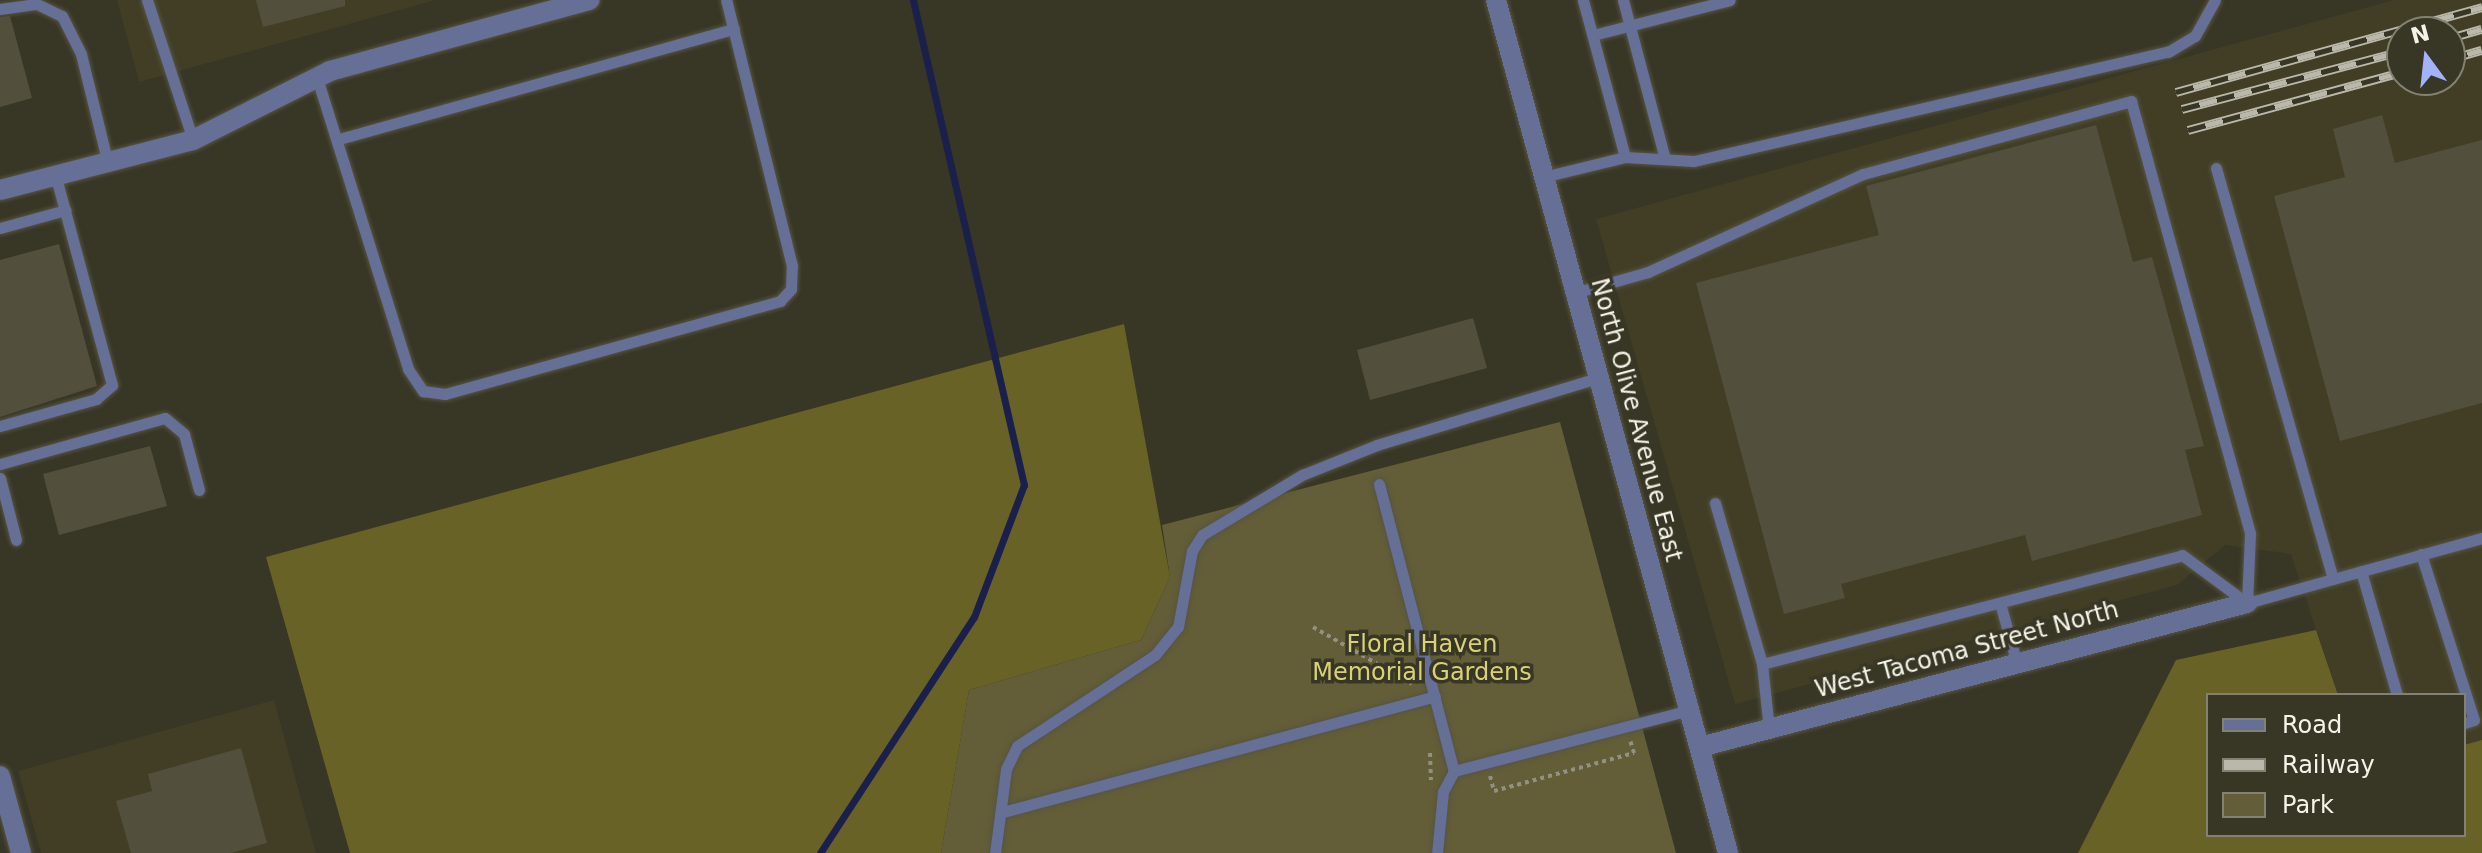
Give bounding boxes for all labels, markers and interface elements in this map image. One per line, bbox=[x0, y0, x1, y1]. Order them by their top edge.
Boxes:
north arrow bbox=[2386, 16, 2466, 96]
text: N bbox=[2408, 20, 2432, 49]
street label: North Olive Avenue East bbox=[1584, 275, 1688, 565]
street label: West Tacoma Street North bbox=[1812, 596, 2122, 704]
park label: Floral Haven Memorial Gardens bbox=[1312, 631, 1532, 687]
legend bbox=[2206, 693, 2466, 837]
text: Road bbox=[2282, 711, 2342, 739]
text: Railway bbox=[2282, 751, 2375, 779]
text: Park bbox=[2282, 791, 2334, 819]

